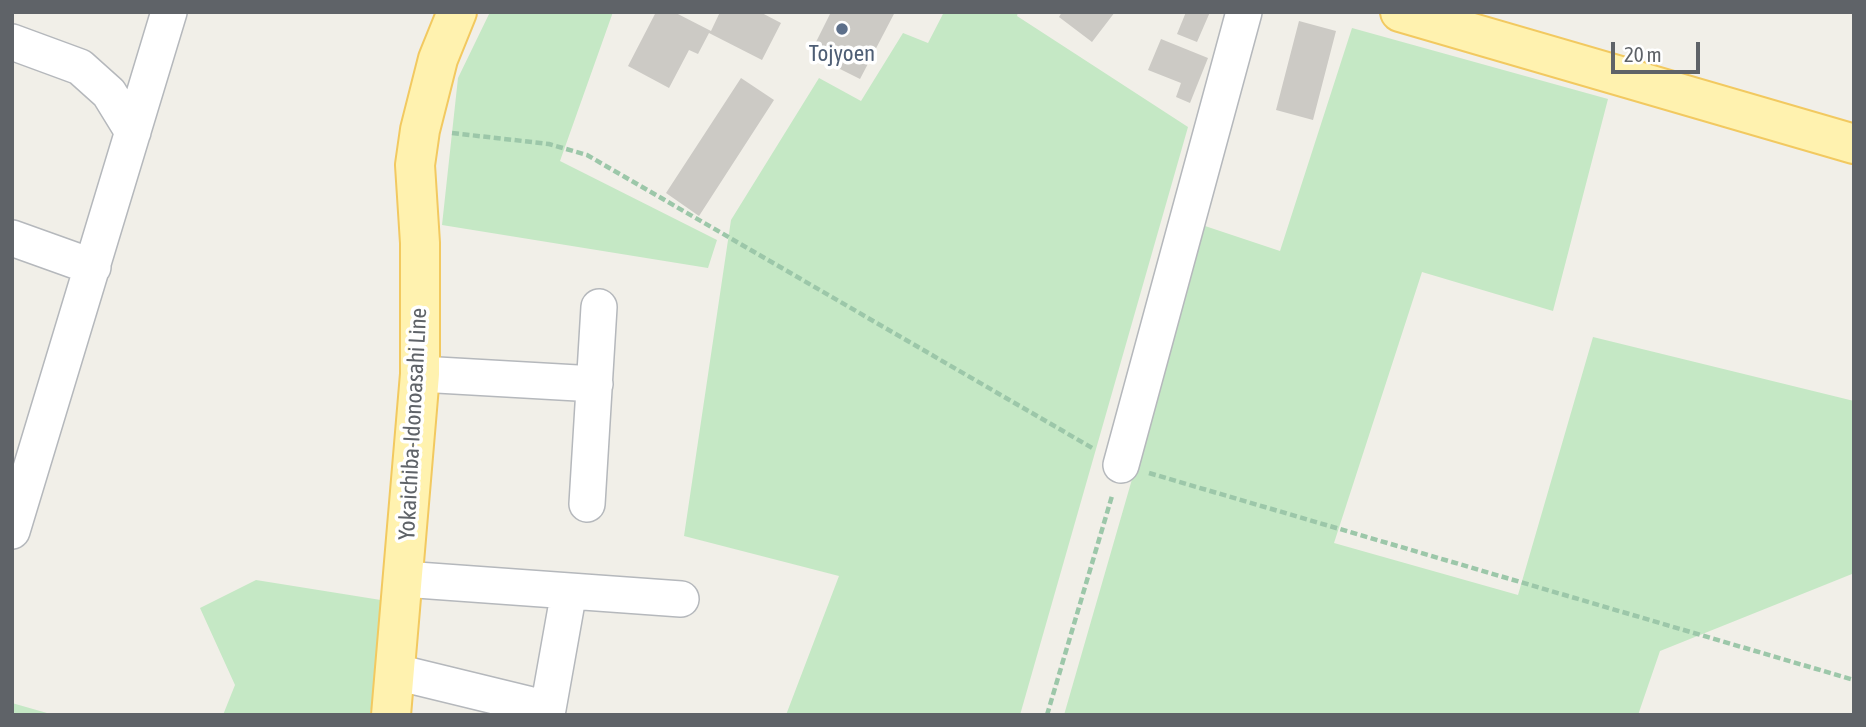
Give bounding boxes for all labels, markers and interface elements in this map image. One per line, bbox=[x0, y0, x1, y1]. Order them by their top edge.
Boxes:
marker: Tojyoen bbox=[834, 21, 850, 37]
scale bar bbox=[1614, 28, 1703, 72]
place label: Tojyoen bbox=[809, 40, 875, 68]
text: 20 m bbox=[1624, 42, 1662, 66]
street label: Yokaichiba-Idonoasahi Line bbox=[393, 307, 433, 541]

